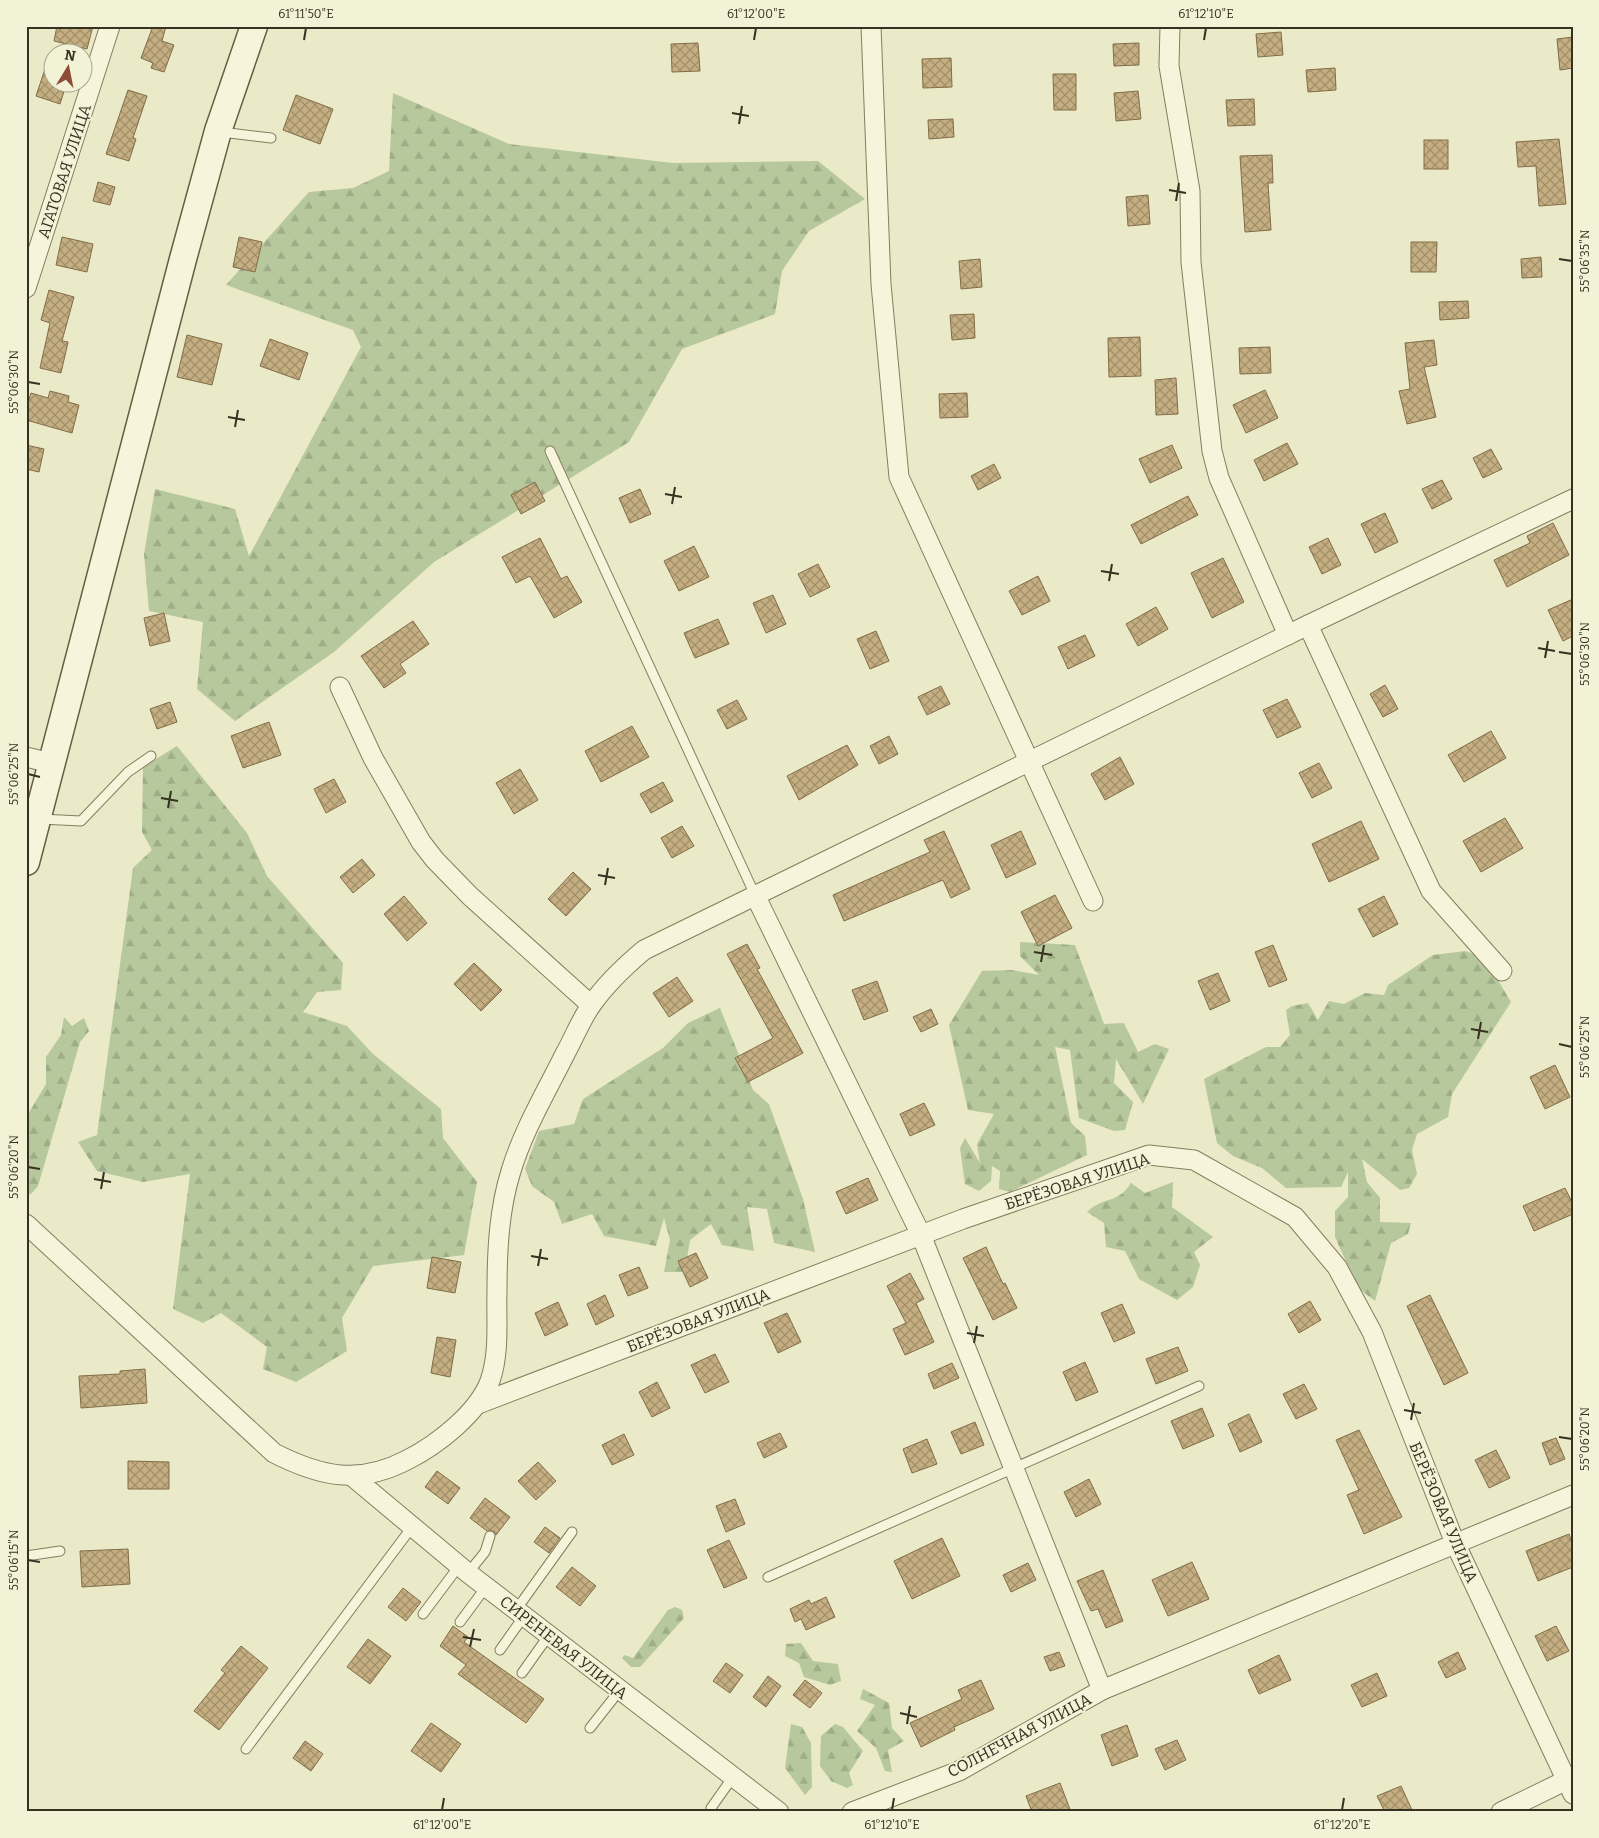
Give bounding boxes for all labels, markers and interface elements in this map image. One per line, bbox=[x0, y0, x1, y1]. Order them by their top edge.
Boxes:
text: 61°11'50"E bbox=[278, 7, 334, 21]
text: 61°12'00"E bbox=[727, 7, 785, 21]
text: 61°12'10"E bbox=[1178, 7, 1234, 21]
north arrow bbox=[42, 42, 92, 92]
text: N bbox=[63, 46, 77, 65]
street label: АГАТОВАЯ УЛИЦА bbox=[34, 101, 95, 241]
text: 55°06'35"N bbox=[1578, 229, 1592, 292]
text: 55°06'30"N bbox=[7, 349, 21, 414]
text: 55°06'30"N bbox=[1578, 621, 1592, 686]
text: 55°06'25"N bbox=[7, 742, 21, 805]
text: 55°06'25"N bbox=[1578, 1015, 1592, 1078]
text: 55°06'20"N bbox=[7, 1135, 21, 1199]
street label: БЕРЁЗОВАЯ УЛИЦА bbox=[1002, 1149, 1153, 1214]
street label: БЕРЁЗОВАЯ УЛИЦА bbox=[624, 1284, 773, 1356]
text: 55°06'20"N bbox=[1578, 1407, 1592, 1471]
street label: БЕРЁЗОВАЯ УЛИЦА bbox=[1405, 1439, 1482, 1586]
text: 55°06'15"N bbox=[7, 1529, 21, 1590]
street label: СИРЕНЕВАЯ УЛИЦА bbox=[496, 1592, 632, 1704]
street label: СОЛНЕЧНАЯ УЛИЦА bbox=[944, 1689, 1095, 1781]
text: 61°12'00"E bbox=[413, 1818, 471, 1832]
text: 61°12'10"E bbox=[864, 1818, 920, 1832]
text: 61°12'20"E bbox=[1313, 1818, 1371, 1832]

